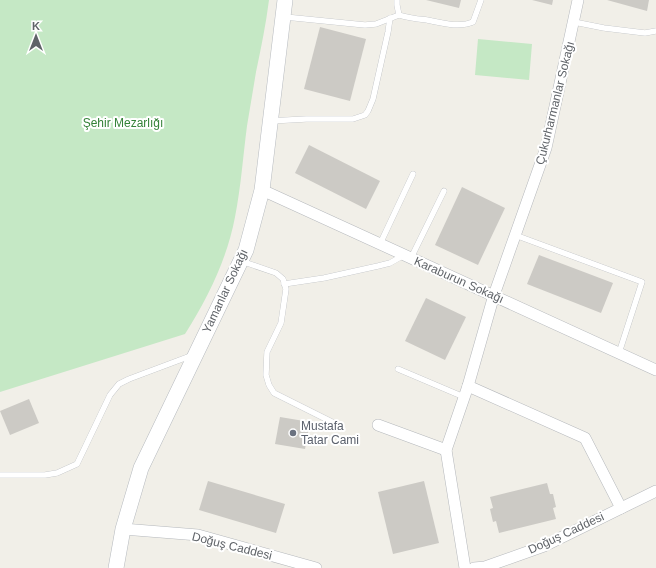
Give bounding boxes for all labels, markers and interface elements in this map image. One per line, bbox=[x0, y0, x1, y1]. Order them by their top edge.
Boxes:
north arrow bbox=[16, 16, 56, 56]
text: K bbox=[32, 20, 40, 32]
street label: Çukurharmanlar Sokağı bbox=[533, 40, 577, 166]
park label: Şehir Mezarlığı bbox=[83, 116, 163, 130]
street label: Yamanlar Sokağı bbox=[199, 247, 251, 335]
street label: Karaburun Sokağı bbox=[412, 254, 506, 306]
place label: Mustafa Tatar Cami bbox=[301, 419, 359, 447]
marker: Mustafa Tatar Cami bbox=[288, 428, 298, 438]
street label: Doğuş Caddesi bbox=[526, 509, 606, 557]
street label: Doğuş Caddesi bbox=[190, 529, 274, 563]

